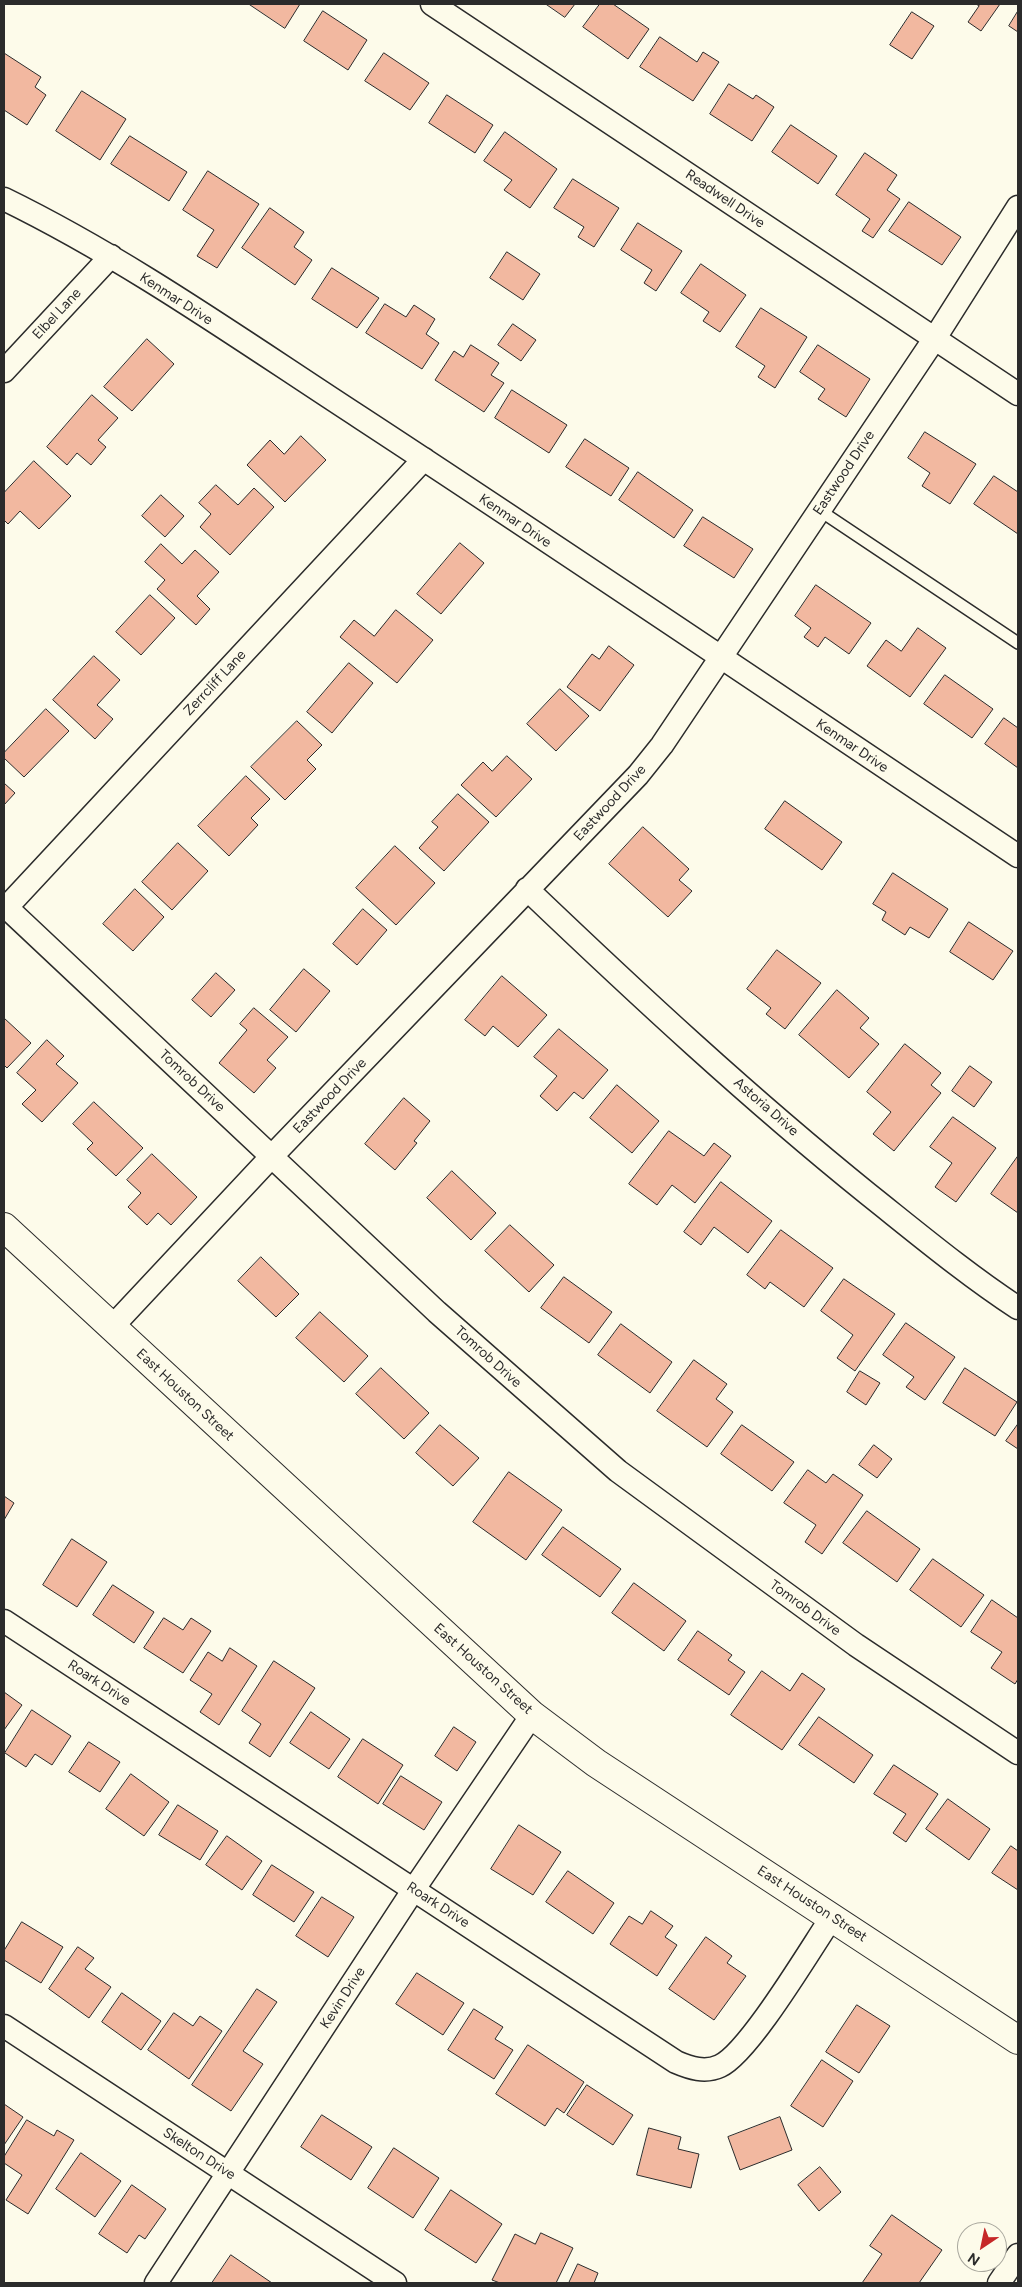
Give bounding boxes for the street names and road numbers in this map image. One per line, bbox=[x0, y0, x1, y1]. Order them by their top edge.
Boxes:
street label: Readwell Drive bbox=[682, 166, 768, 232]
street label: Kenmar Drive bbox=[136, 269, 216, 329]
street label: Elbel Lane bbox=[29, 285, 85, 343]
street label: Eastwood Drive bbox=[810, 428, 878, 518]
street label: Kenmar Drive bbox=[476, 491, 554, 551]
street label: Zerrcliff Lane bbox=[180, 647, 250, 719]
street label: Kenmar Drive bbox=[813, 716, 891, 776]
street label: Eastwood Drive bbox=[570, 761, 650, 845]
street label: Tomrob Drive bbox=[156, 1046, 228, 1116]
street label: Eastwood Drive bbox=[290, 1055, 370, 1137]
street label: Astoria Drive bbox=[730, 1074, 802, 1140]
street label: Tomrob Drive bbox=[451, 1323, 525, 1391]
street label: East Houston Street bbox=[133, 1345, 237, 1445]
street label: Tomrob Drive bbox=[766, 1577, 844, 1639]
street label: East Houston Street bbox=[430, 1620, 536, 1718]
street label: Roark Drive bbox=[64, 1657, 134, 1709]
street label: East Houston Street bbox=[754, 1862, 870, 1946]
street label: Roark Drive bbox=[403, 1879, 473, 1931]
street label: Kevin Drive bbox=[317, 1964, 369, 2032]
street label: Skelton Drive bbox=[160, 2124, 238, 2184]

